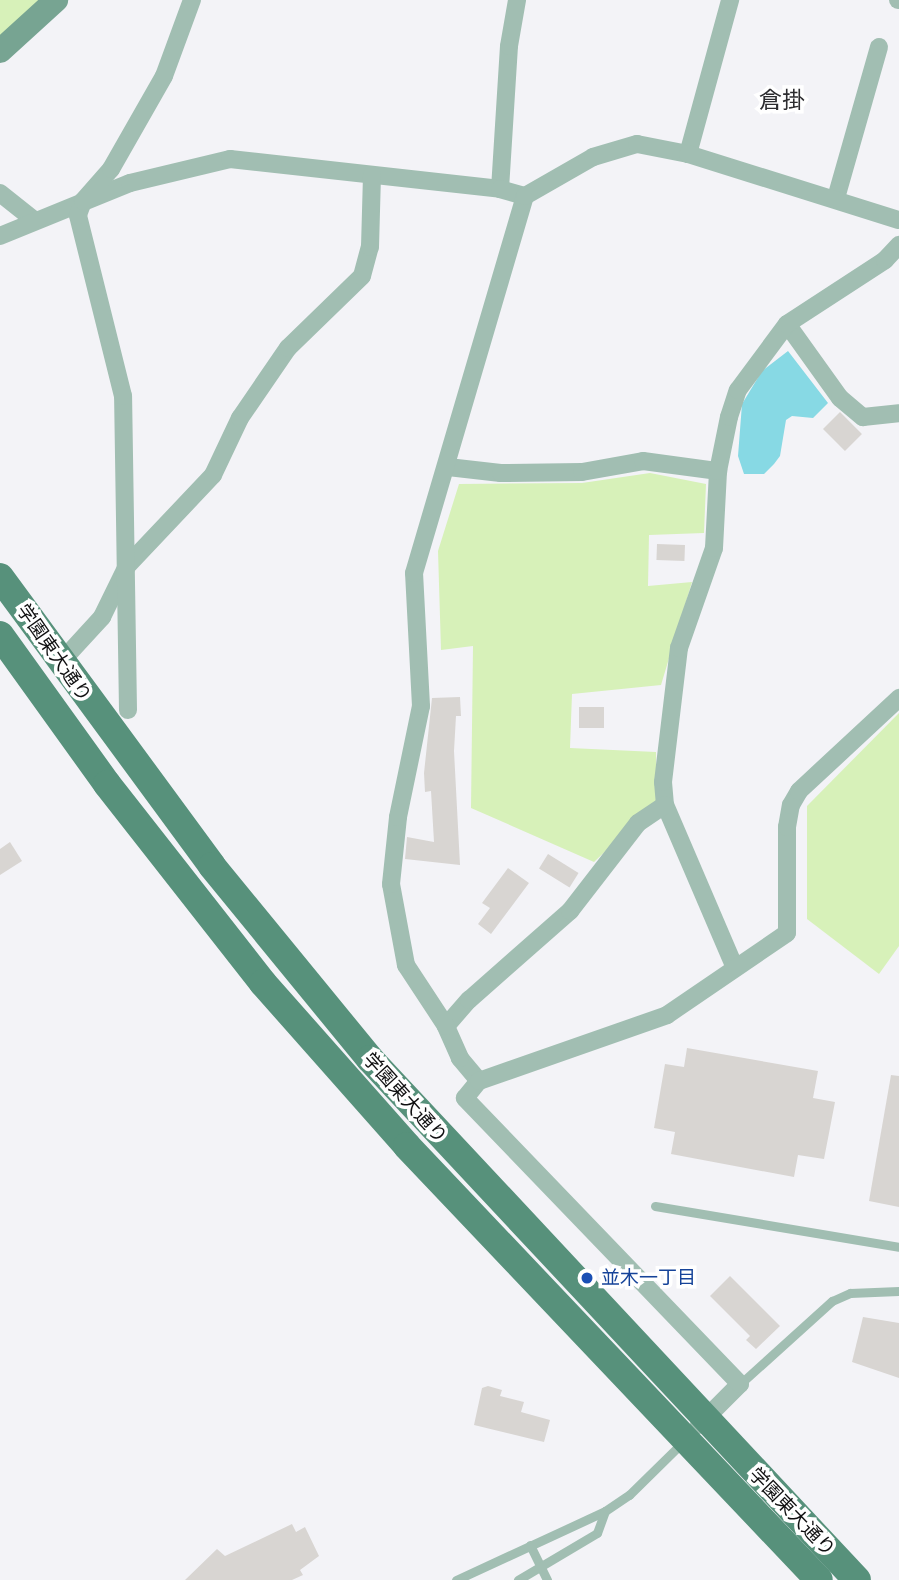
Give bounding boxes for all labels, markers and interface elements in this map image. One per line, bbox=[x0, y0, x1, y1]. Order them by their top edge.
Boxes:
district label: 倉掛 bbox=[759, 86, 805, 114]
street label: 学園東大通り bbox=[12, 600, 96, 706]
street label: 学園東大通り bbox=[358, 1048, 452, 1148]
place label: 並木一丁目 bbox=[601, 1267, 696, 1289]
marker: 並木一丁目 bbox=[579, 1270, 595, 1286]
street label: 学園東大通り bbox=[744, 1463, 840, 1561]

